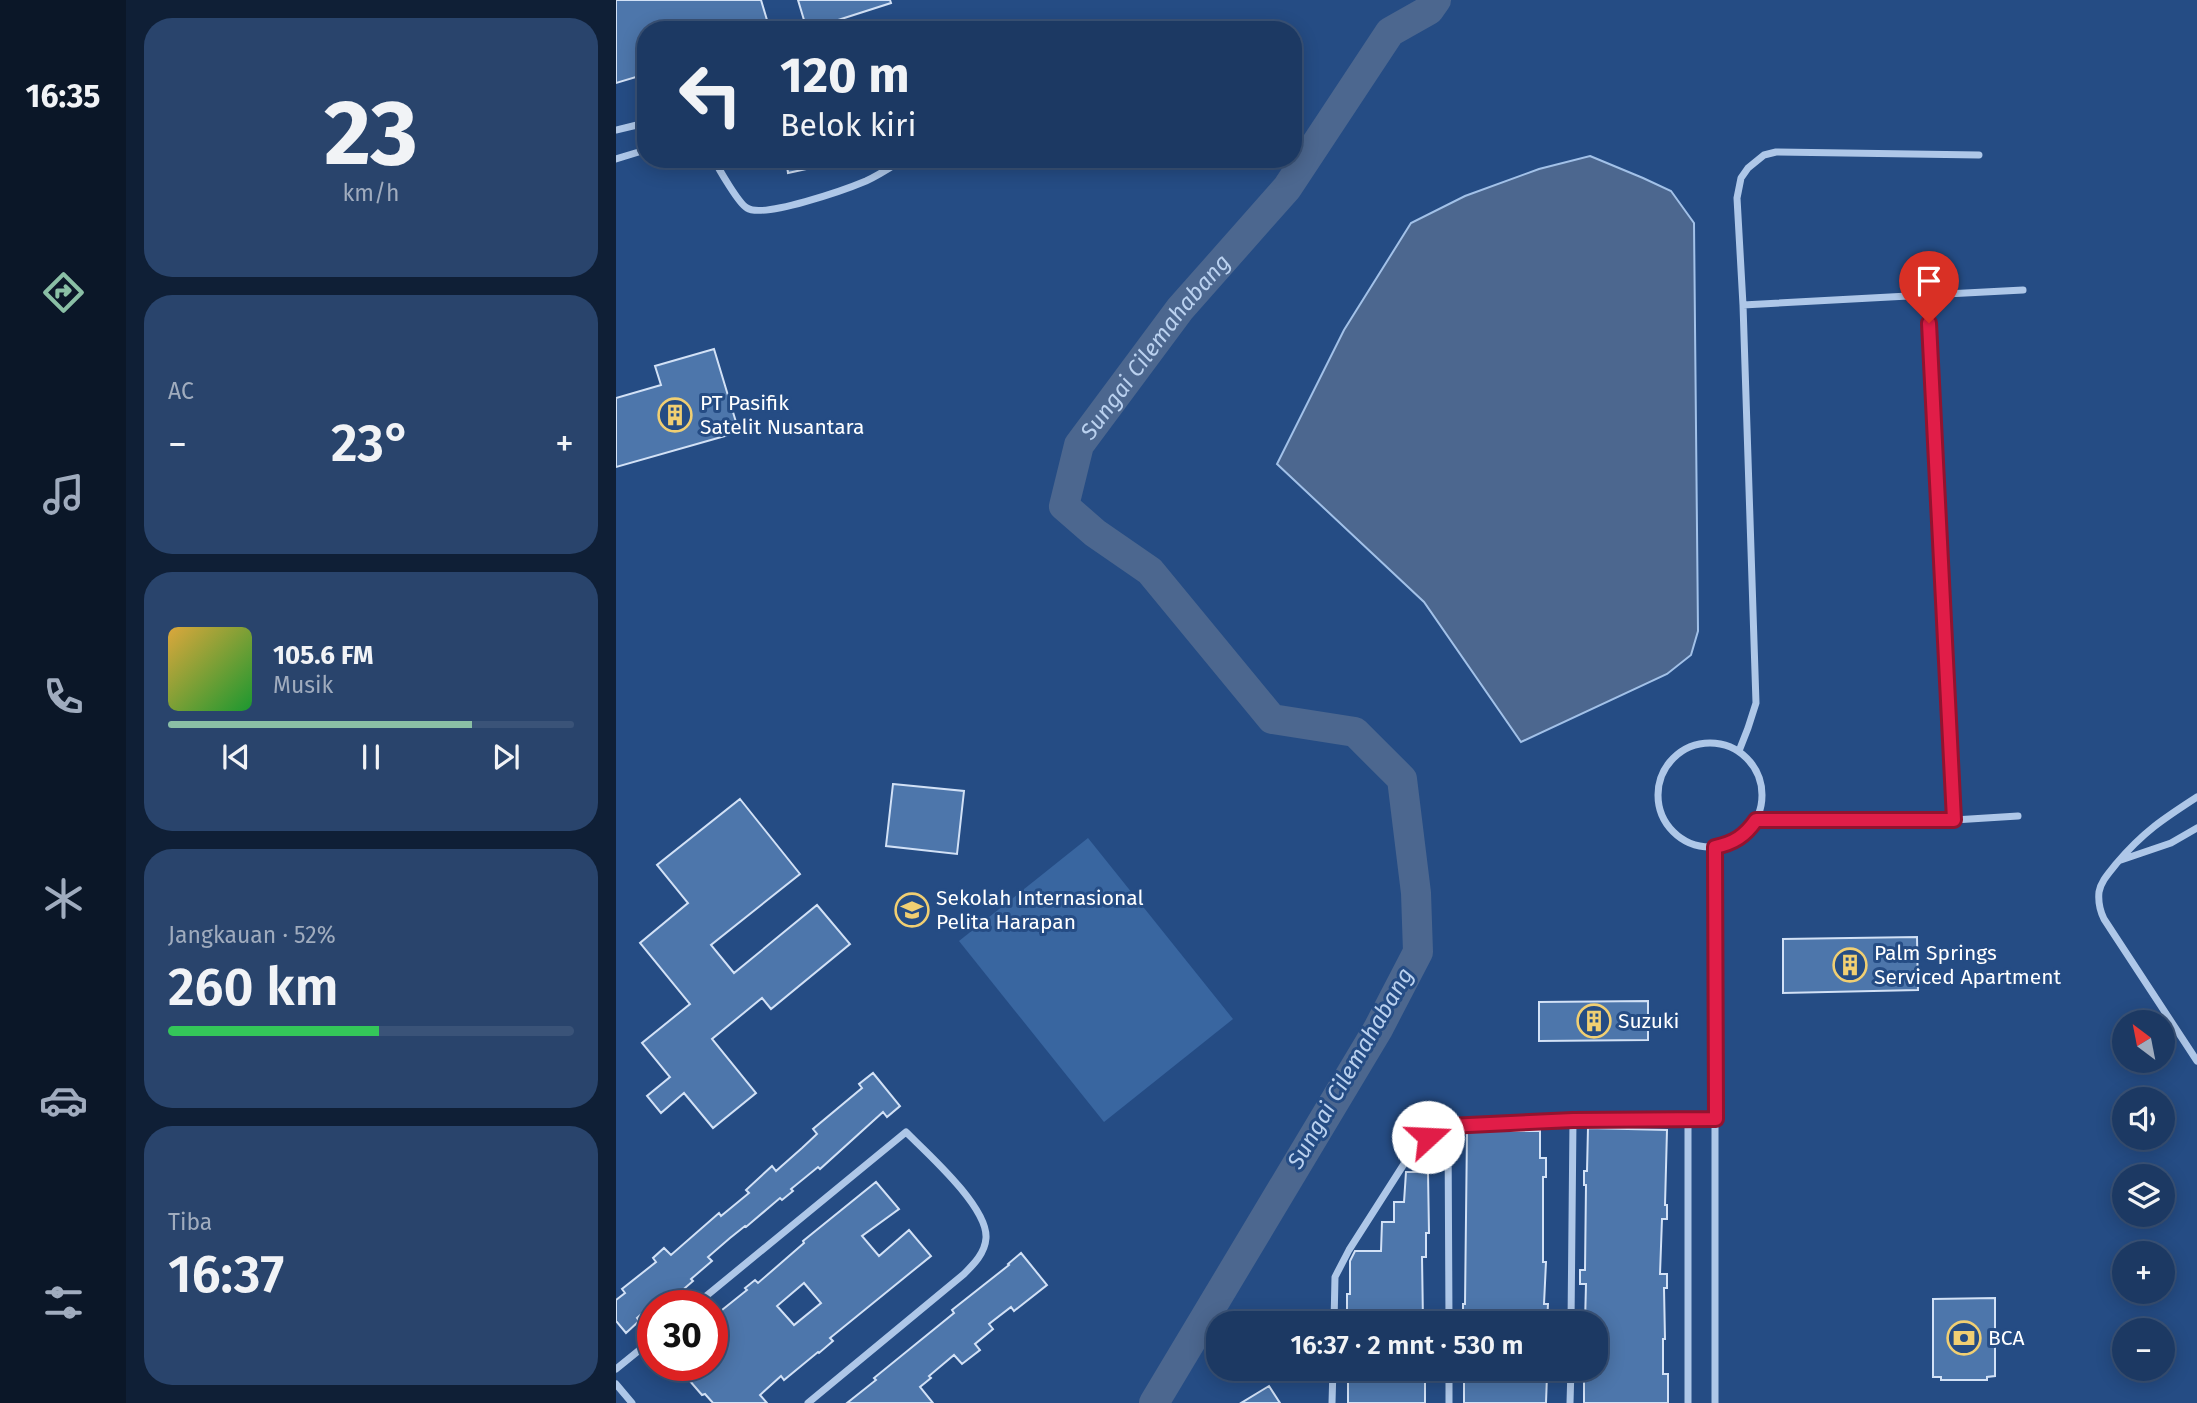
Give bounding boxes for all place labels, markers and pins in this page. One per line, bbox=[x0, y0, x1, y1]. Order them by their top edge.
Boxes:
pin bbox=[1899, 251, 1959, 323]
place label: PT Pasifik Satelit Nusantara bbox=[700, 390, 864, 440]
building icon: PT Pasifik Satelit Nusantara bbox=[656, 396, 694, 434]
place label: Sekolah Internasional Pelita Harapan bbox=[936, 885, 1144, 935]
school or university icon: Sekolah Internasional Pelita Harapan bbox=[893, 891, 931, 929]
place label: Palm Springs Serviced Apartment bbox=[1874, 940, 2062, 990]
building icon: Palm Springs Serviced Apartment bbox=[1831, 946, 1869, 984]
building icon: Suzuki bbox=[1575, 1002, 1613, 1040]
place label: Suzuki bbox=[1618, 1008, 1680, 1034]
bank icon: BCA bbox=[1945, 1319, 1983, 1357]
place label: BCA bbox=[1988, 1325, 2025, 1351]

